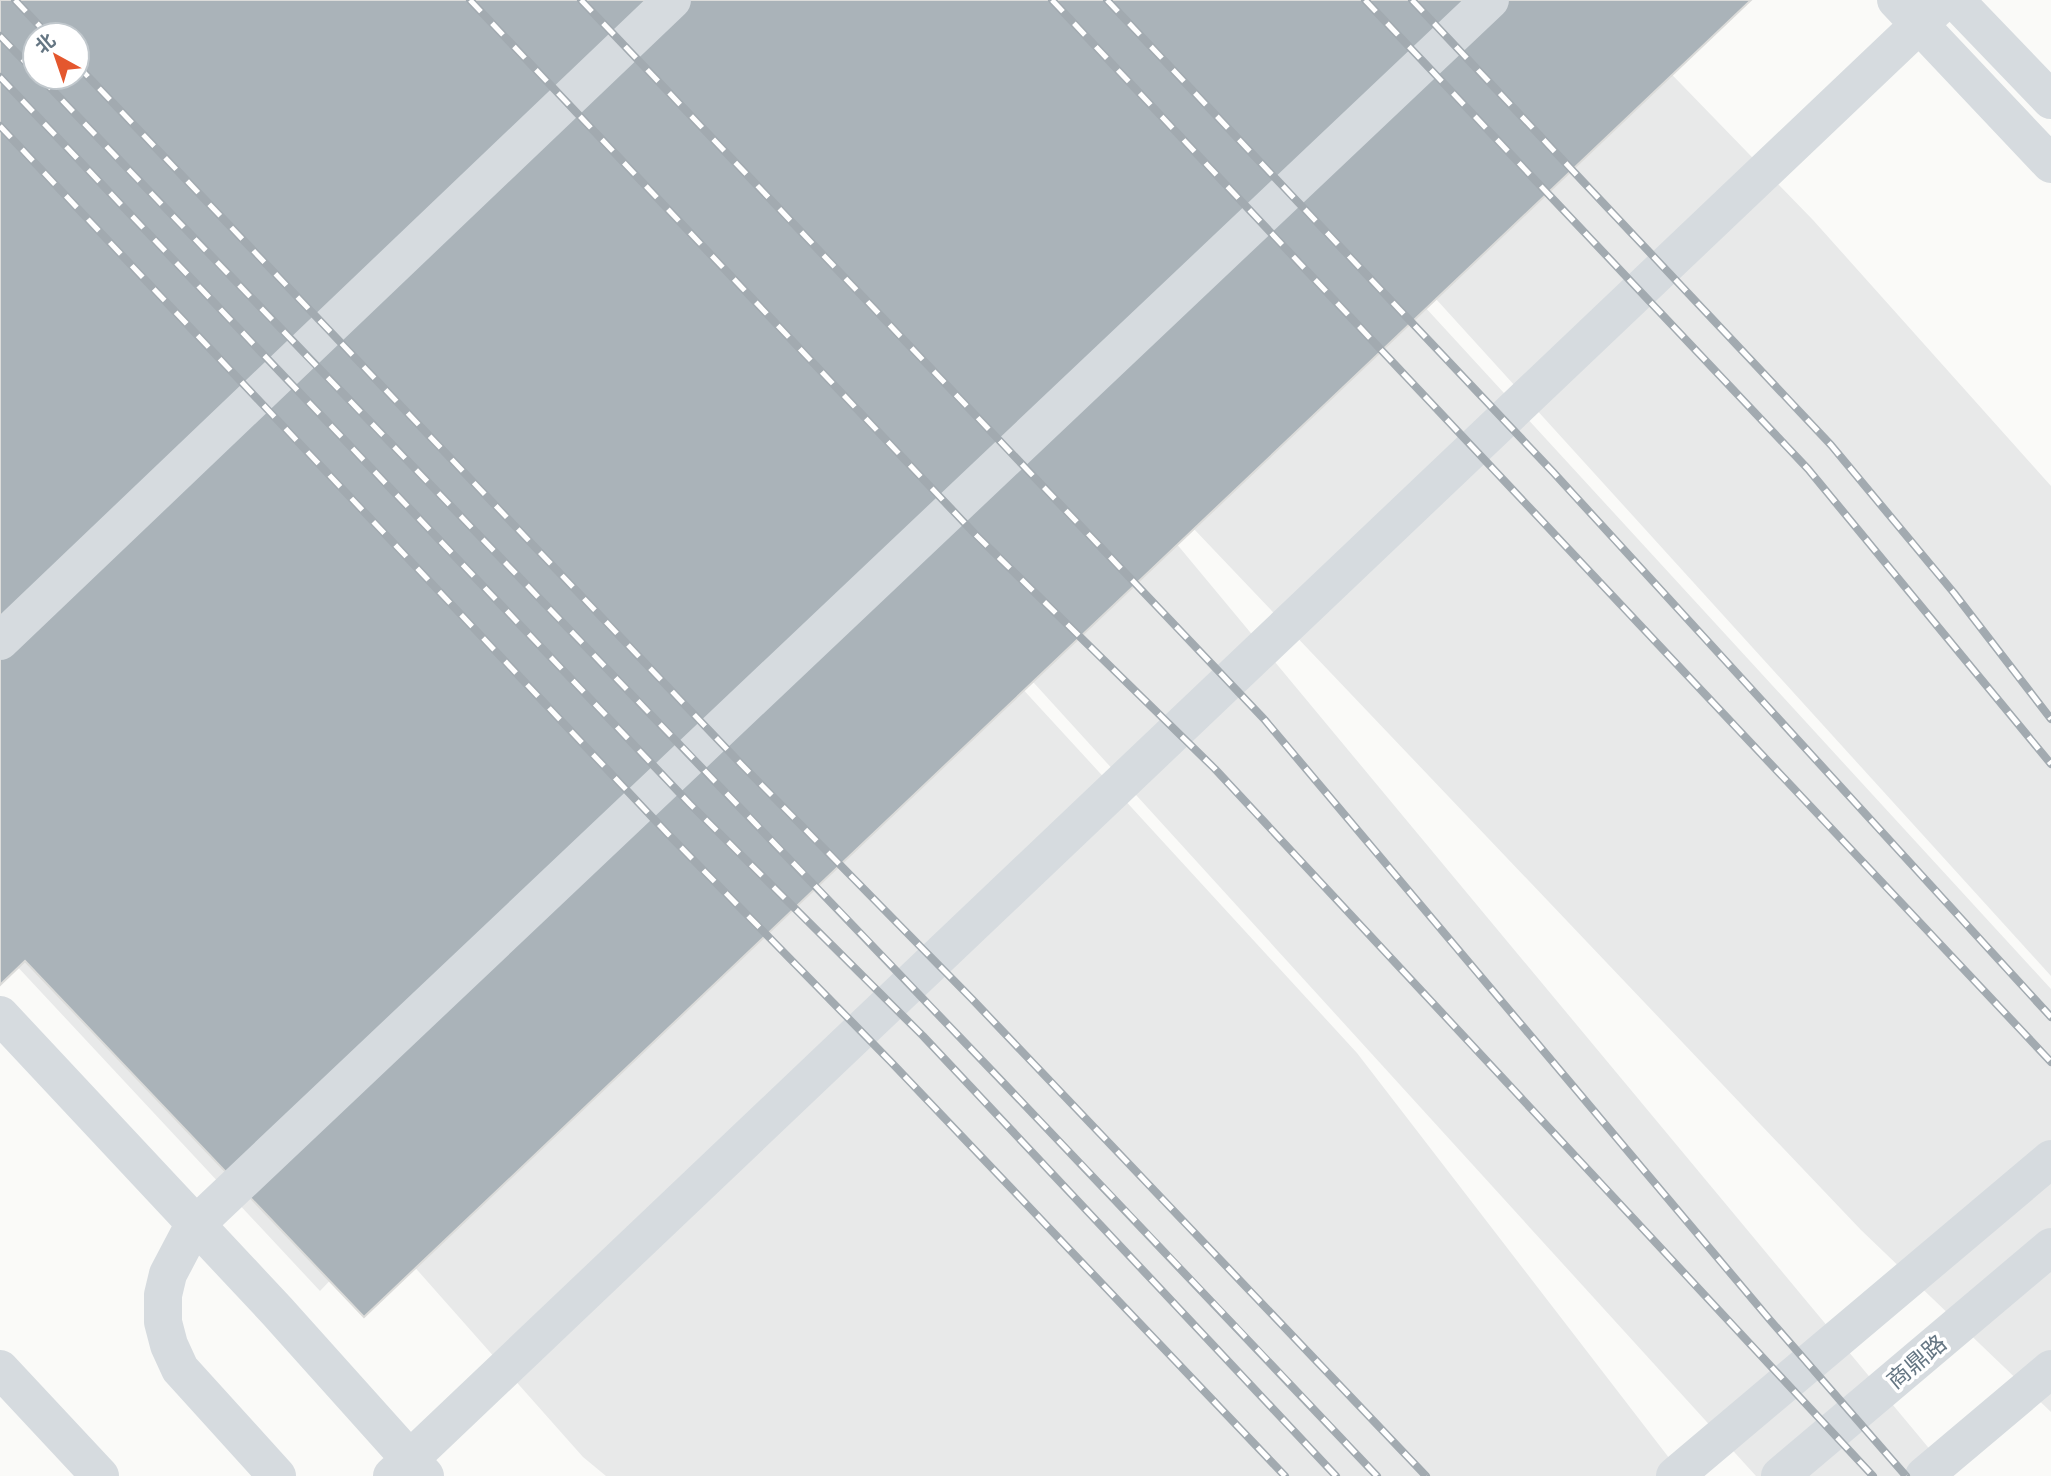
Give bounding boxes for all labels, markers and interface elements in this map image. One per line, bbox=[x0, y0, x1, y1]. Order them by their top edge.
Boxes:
north arrow bbox=[21, 21, 91, 91]
text: 北 bbox=[29, 27, 61, 59]
street label: 商鼎路 bbox=[1879, 1327, 1953, 1395]

